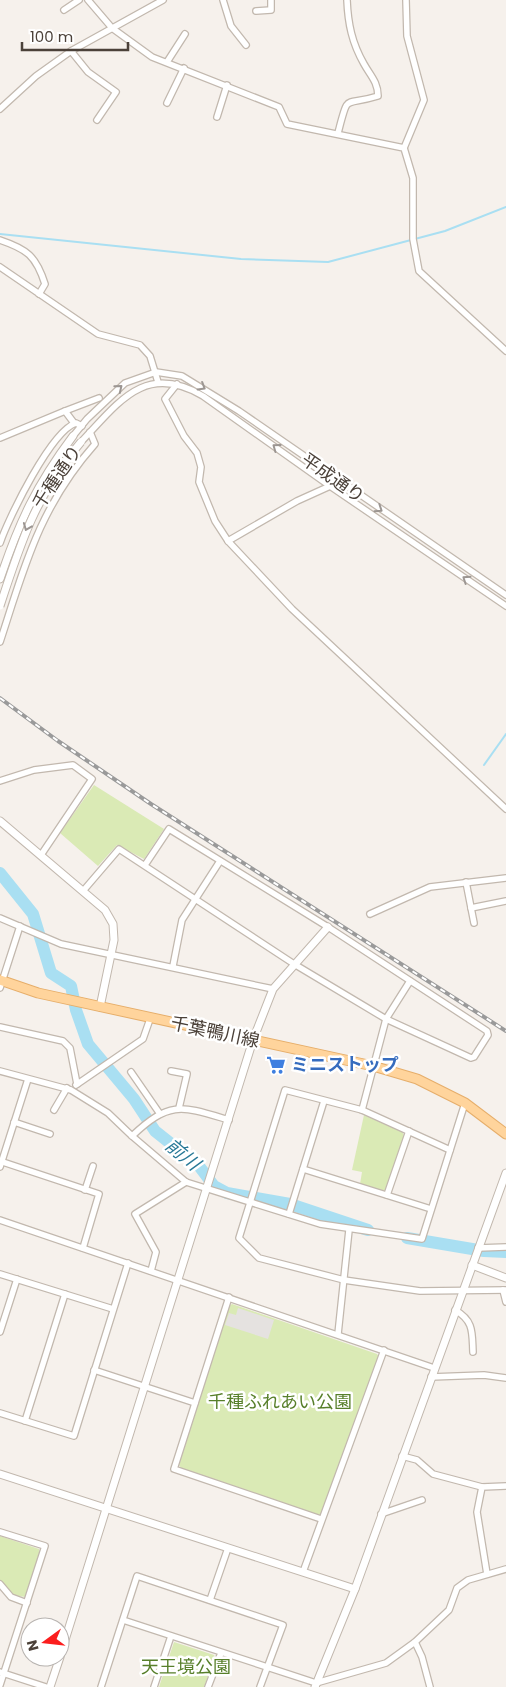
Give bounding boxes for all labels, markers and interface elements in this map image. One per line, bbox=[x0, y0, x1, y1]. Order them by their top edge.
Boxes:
scale bar bbox=[22, 20, 129, 52]
text: 100 m bbox=[30, 26, 73, 47]
one-way arrow bbox=[196, 380, 205, 390]
one-way arrow bbox=[114, 385, 123, 394]
street label: 千種通り bbox=[26, 440, 87, 514]
one-way arrow bbox=[273, 445, 282, 453]
street label: 平成通り bbox=[297, 447, 370, 508]
one-way arrow bbox=[373, 503, 382, 512]
one-way arrow bbox=[23, 522, 34, 531]
one-way arrow bbox=[462, 576, 471, 585]
street label: 千葉鴨川線 bbox=[168, 1010, 262, 1053]
place label: ミニストップ bbox=[291, 1052, 399, 1077]
supermarket icon: ミニストップ bbox=[265, 1054, 287, 1076]
water label: 前川 bbox=[159, 1132, 207, 1178]
park label: 千種ふれあい公園 bbox=[208, 1389, 352, 1414]
north arrow bbox=[20, 1617, 70, 1667]
text: N bbox=[21, 1638, 43, 1653]
park label: 天王境公園 bbox=[141, 1654, 231, 1679]

